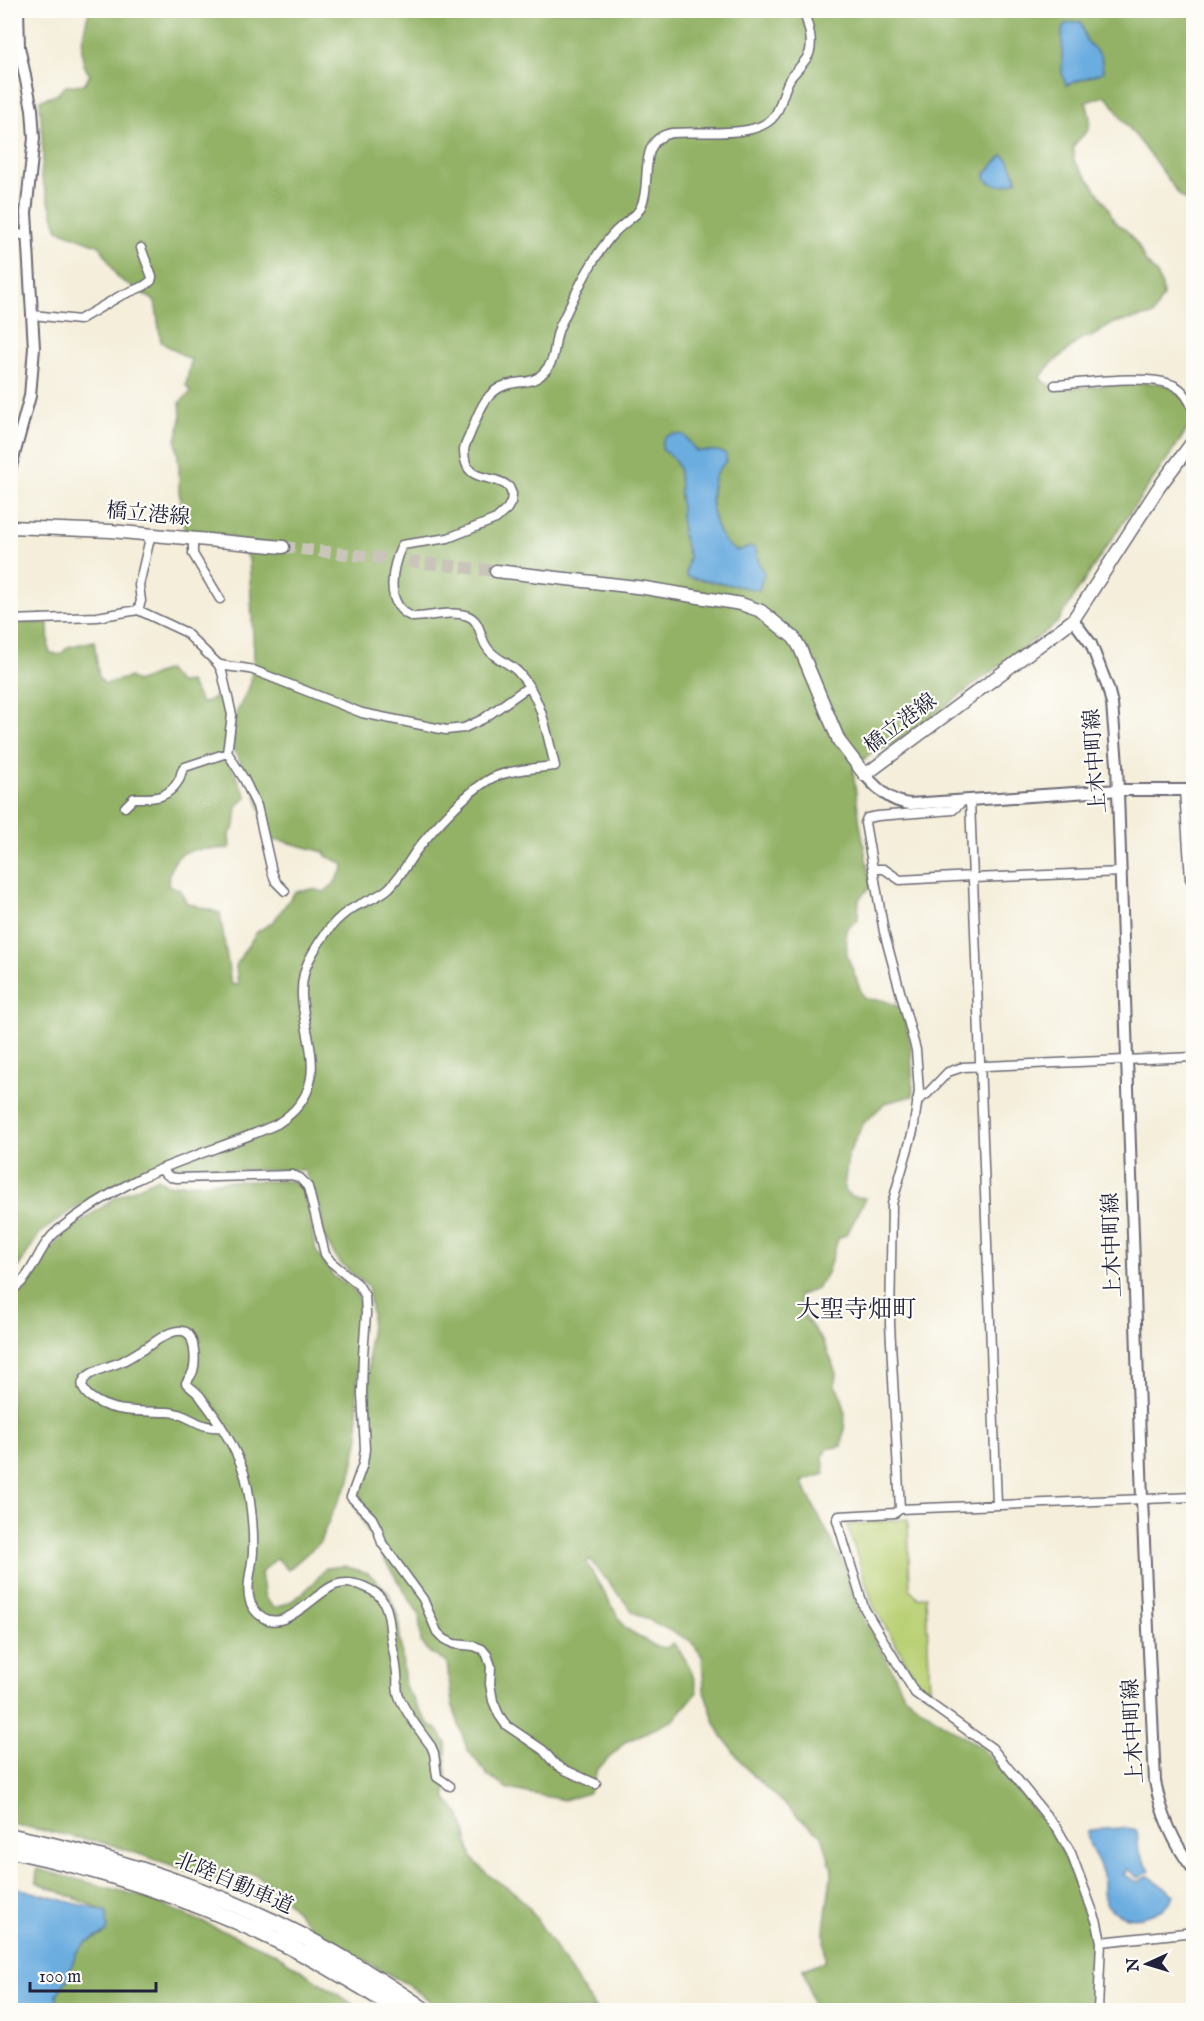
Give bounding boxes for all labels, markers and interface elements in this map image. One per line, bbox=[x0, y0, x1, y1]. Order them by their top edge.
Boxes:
street label: 橋立港線 bbox=[105, 498, 191, 532]
street label: 橋立港線 bbox=[859, 688, 943, 760]
street label: 上木中町線 bbox=[1079, 708, 1113, 814]
street label: 上木中町線 bbox=[1098, 1192, 1128, 1298]
district label: 大聖寺畑町 bbox=[796, 1295, 916, 1326]
street label: 上木中町線 bbox=[1118, 1678, 1150, 1784]
street label: 北陸自動車道 bbox=[171, 1847, 297, 1921]
north arrow bbox=[1117, 1934, 1177, 1994]
scale bar bbox=[30, 1955, 156, 1993]
text: N bbox=[1124, 1957, 1145, 1974]
text: 100 m bbox=[39, 1966, 81, 1989]

